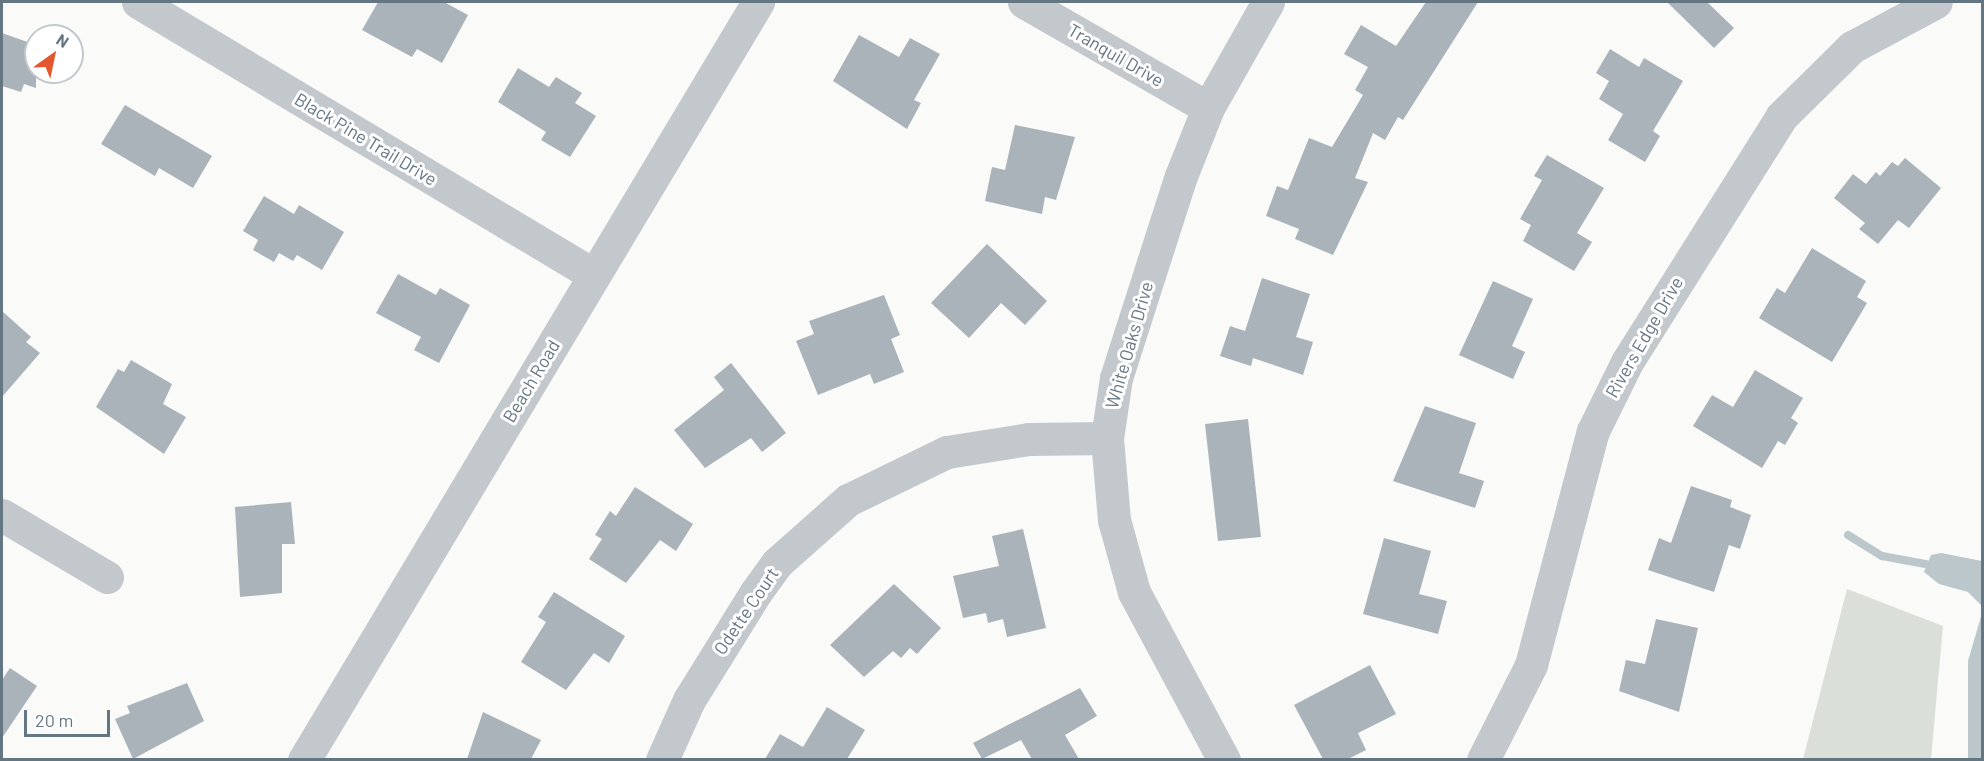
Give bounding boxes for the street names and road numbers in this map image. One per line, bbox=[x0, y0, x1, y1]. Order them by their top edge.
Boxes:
street label: Tranquil Drive bbox=[1064, 19, 1168, 91]
street label: Black Pine Trail Drive bbox=[291, 88, 441, 190]
street label: Rivers Edge Drive bbox=[1601, 273, 1687, 401]
street label: White Oaks Drive bbox=[1101, 279, 1157, 411]
street label: Beach Road bbox=[498, 336, 564, 426]
street label: Odette Court bbox=[709, 563, 783, 659]

